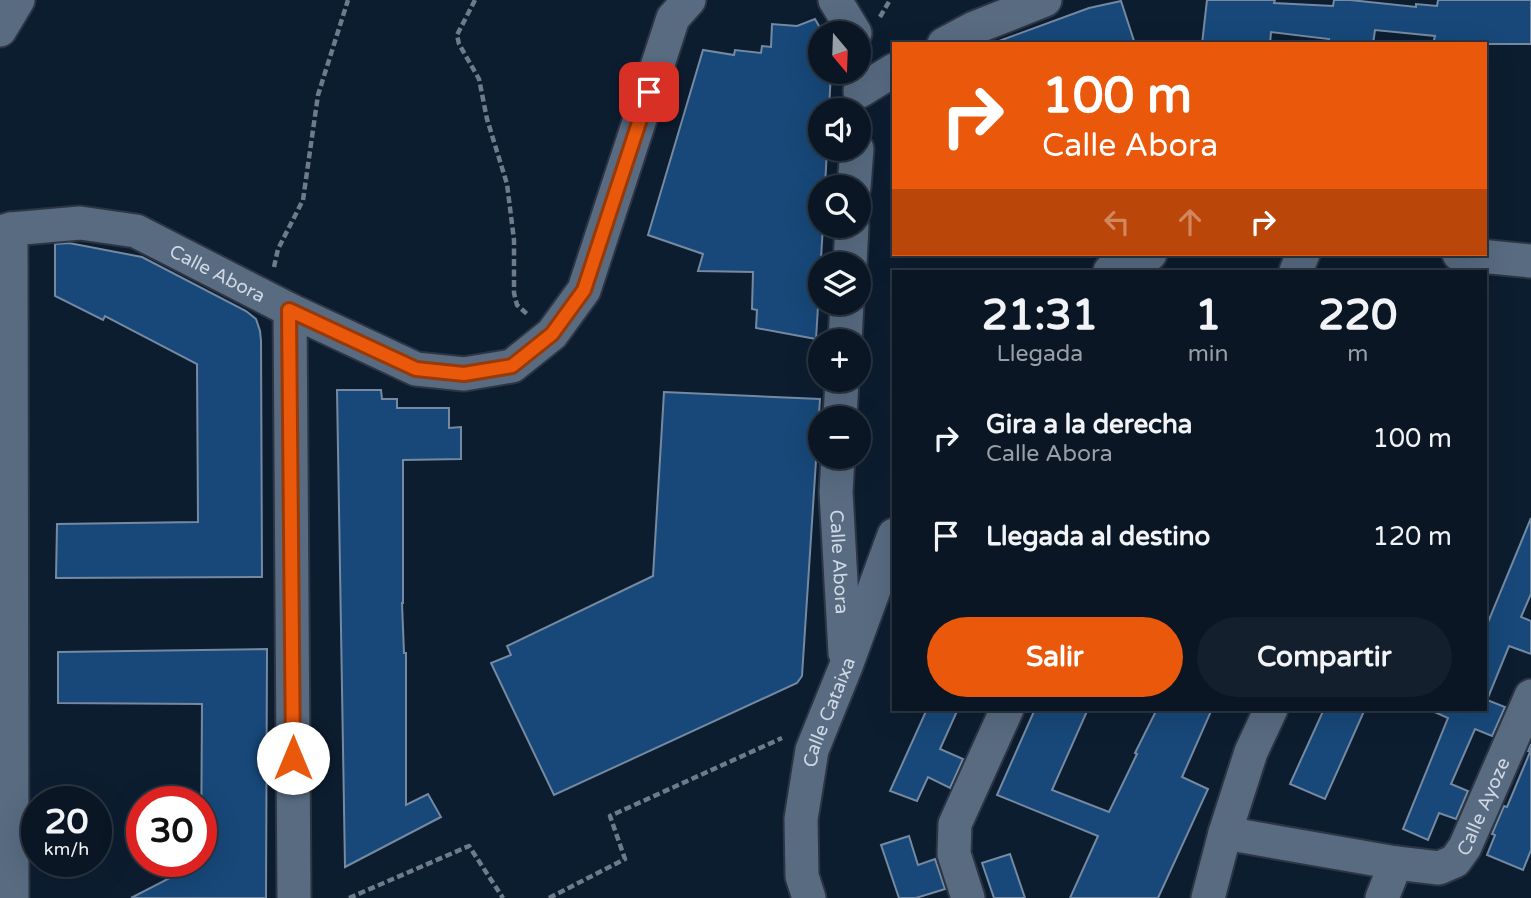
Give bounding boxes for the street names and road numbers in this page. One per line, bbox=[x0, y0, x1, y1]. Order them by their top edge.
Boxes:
street label: Calle Abora bbox=[166, 240, 269, 307]
street label: Calle Abora bbox=[825, 509, 853, 615]
street label: Calle Cataixa bbox=[799, 654, 860, 769]
street label: Calle Ayoze bbox=[1452, 754, 1515, 860]

